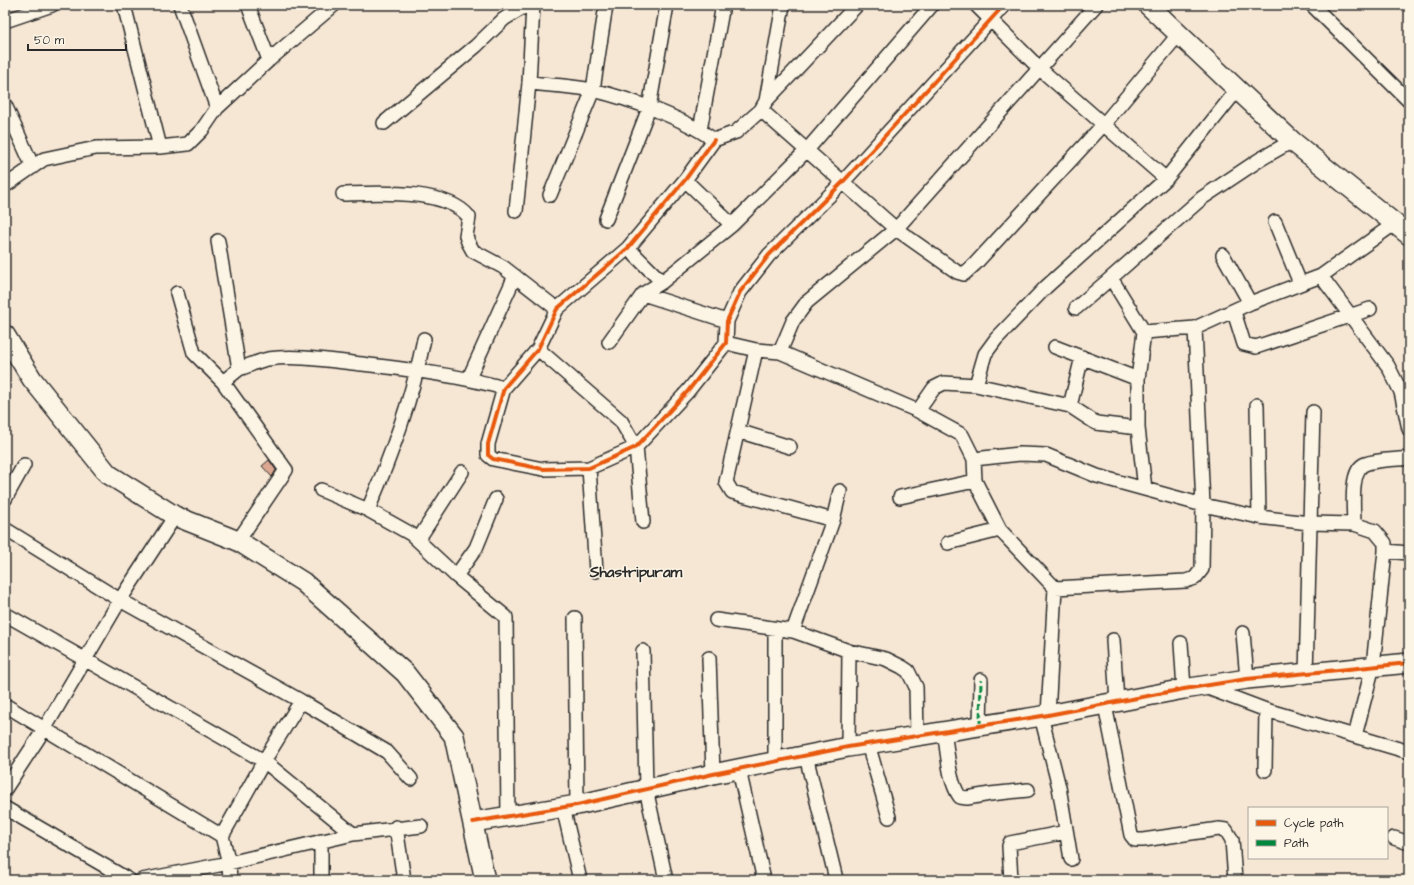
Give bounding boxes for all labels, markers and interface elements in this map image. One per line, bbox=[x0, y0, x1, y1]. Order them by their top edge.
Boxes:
scale bar bbox=[28, 26, 126, 52]
text: 50 m bbox=[34, 32, 65, 49]
district label: Shastripuram bbox=[589, 562, 683, 583]
legend bbox=[1248, 807, 1388, 859]
text: Cycle path bbox=[1284, 815, 1343, 833]
text: Path bbox=[1284, 835, 1309, 852]

